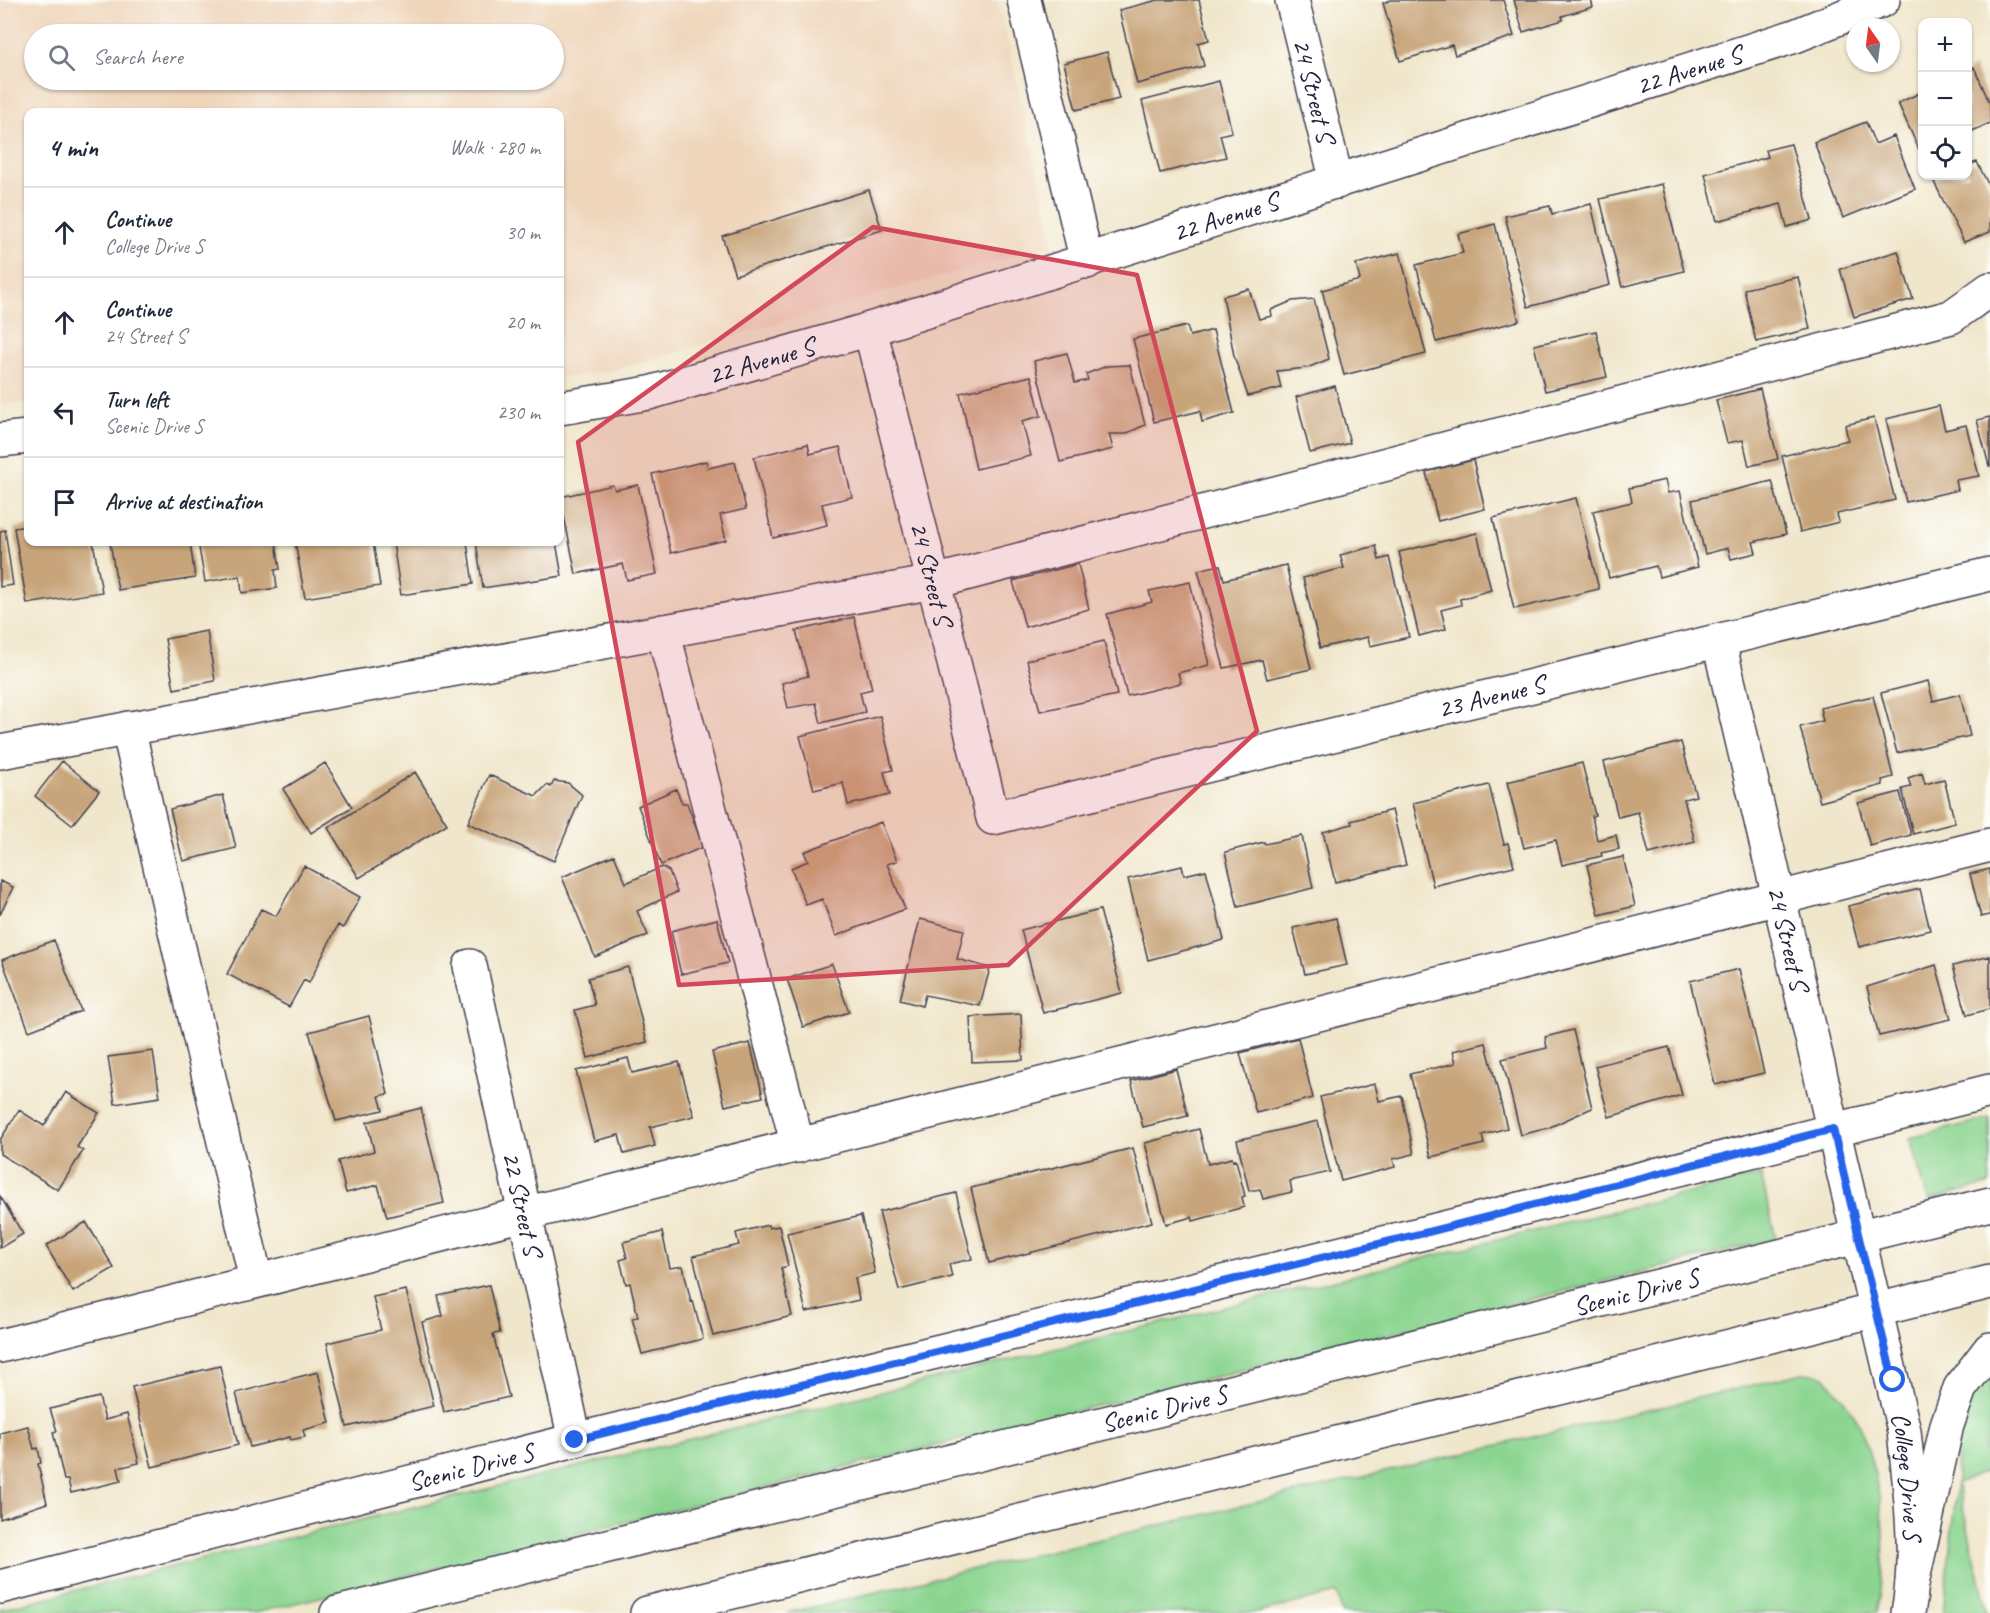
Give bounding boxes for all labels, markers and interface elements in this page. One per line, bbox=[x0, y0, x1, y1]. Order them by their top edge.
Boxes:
north arrow bbox=[1846, 18, 1900, 72]
map controls bbox=[1918, 18, 1972, 180]
button: + bbox=[1918, 18, 1972, 72]
search box bbox=[24, 24, 564, 90]
street label: 24 Street S bbox=[1285, 35, 1344, 151]
street label: 22 Avenue S bbox=[1632, 36, 1751, 102]
icon: search bbox=[45, 41, 78, 74]
text: Search here bbox=[93, 43, 183, 71]
button: − bbox=[1918, 72, 1972, 126]
button: locate bbox=[1918, 126, 1972, 180]
text: 4 min bbox=[48, 131, 98, 164]
text: Walk · 280 m bbox=[450, 135, 540, 160]
street label: 22 Avenue S bbox=[1169, 183, 1287, 249]
text: Continue bbox=[105, 206, 171, 234]
icon: ahead bbox=[48, 216, 81, 249]
text: 30 m bbox=[506, 220, 540, 245]
text: College Drive S bbox=[105, 234, 204, 259]
text: Continue bbox=[105, 296, 171, 324]
icon: ahead bbox=[48, 306, 81, 339]
text: 20 m bbox=[506, 310, 540, 335]
text: 24 Street S bbox=[105, 324, 186, 349]
street label: 22 Avenue S bbox=[705, 329, 823, 392]
text: Turn left bbox=[105, 386, 169, 414]
icon: left bbox=[48, 396, 81, 429]
text: 230 m bbox=[497, 400, 540, 425]
text: Scenic Drive S bbox=[105, 414, 203, 439]
icon: arrive bbox=[48, 486, 81, 519]
text: Arrive at destination bbox=[105, 488, 262, 516]
street label: 24 Street S bbox=[902, 518, 961, 634]
street label: 23 Avenue S bbox=[1435, 666, 1553, 726]
street label: 24 Street S bbox=[1760, 883, 1817, 998]
street label: 22 Street S bbox=[495, 1148, 551, 1264]
street label: Scenic Drive S bbox=[1570, 1260, 1705, 1323]
route start bbox=[1879, 1366, 1905, 1392]
street label: Scenic Drive S bbox=[1098, 1377, 1233, 1440]
street label: College Drive S bbox=[1883, 1409, 1929, 1544]
route end bbox=[561, 1426, 587, 1452]
street label: Scenic Drive S bbox=[405, 1434, 540, 1499]

